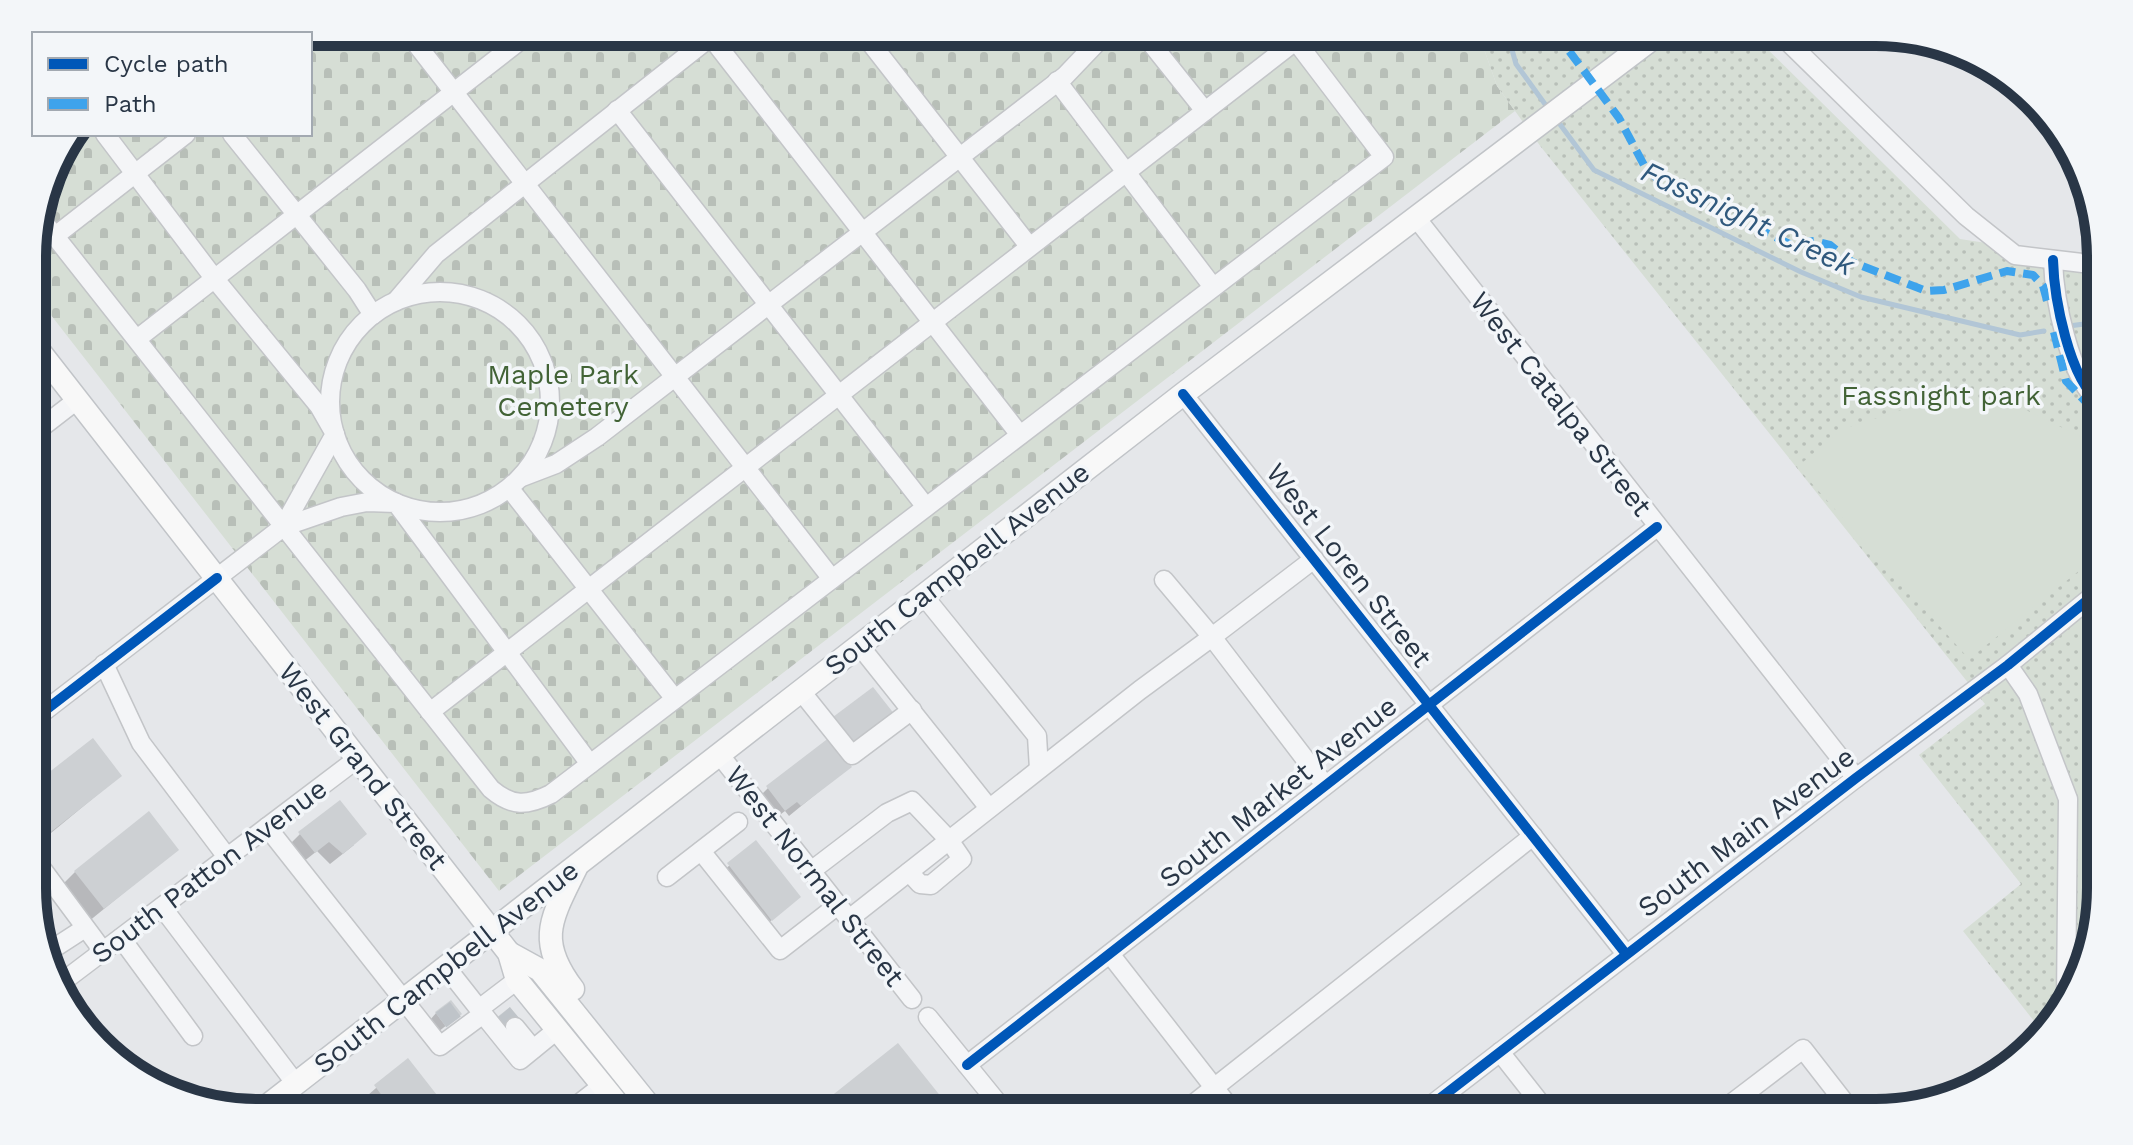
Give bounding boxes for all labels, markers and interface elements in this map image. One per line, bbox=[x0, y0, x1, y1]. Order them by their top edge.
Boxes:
legend bbox=[32, 32, 312, 136]
text: Cycle path bbox=[104, 50, 229, 78]
text: Path bbox=[104, 90, 157, 118]
water label: Fassnight Creek bbox=[1636, 153, 1862, 283]
street label: West Catalpa Street bbox=[1463, 285, 1659, 523]
park label: Maple Park Cemetery bbox=[487, 358, 639, 423]
park label: Fassnight park bbox=[1841, 379, 2041, 412]
street label: South Campbell Avenue bbox=[818, 455, 1096, 683]
street label: West Loren Street bbox=[1259, 457, 1439, 674]
street label: West Grand Street bbox=[272, 656, 454, 876]
street label: South Market Avenue bbox=[1153, 689, 1403, 895]
street label: South Main Avenue bbox=[1631, 740, 1861, 924]
street label: West Normal Street bbox=[719, 759, 911, 993]
street label: South Patton Avenue bbox=[85, 772, 333, 970]
street label: South Campbell Avenue bbox=[307, 853, 585, 1081]

